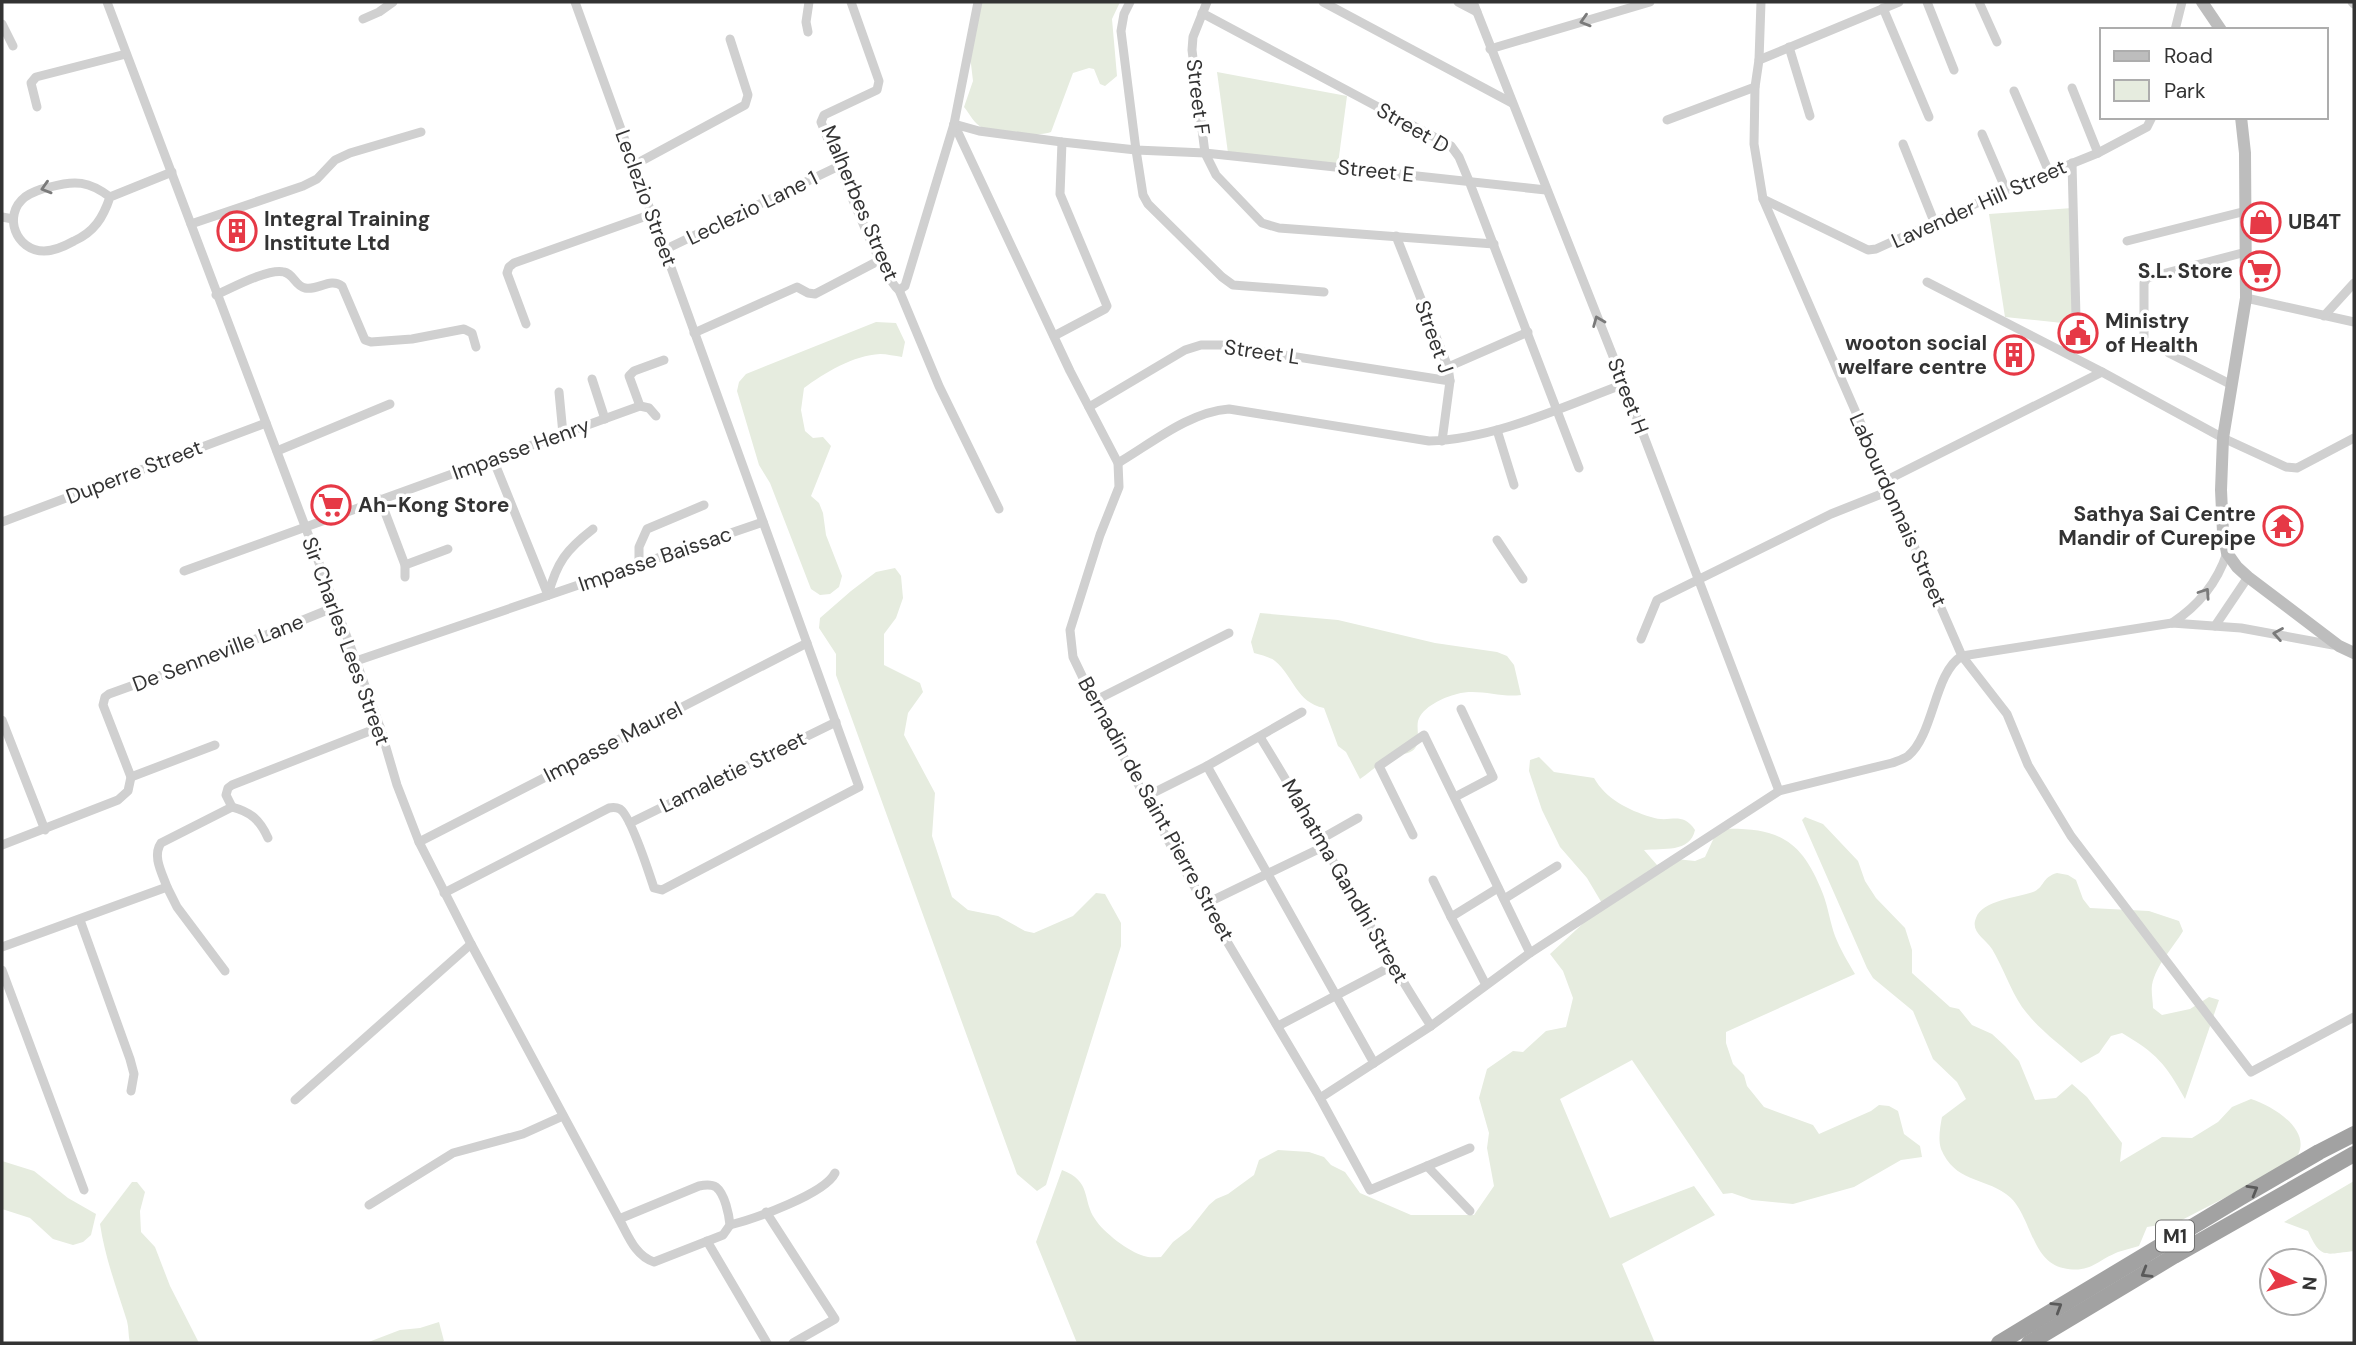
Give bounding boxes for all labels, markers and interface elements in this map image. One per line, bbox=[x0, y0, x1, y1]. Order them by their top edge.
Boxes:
one-way arrow bbox=[1579, 13, 1591, 28]
legend bbox=[2100, 28, 2328, 119]
text: Road bbox=[2164, 42, 2213, 70]
street label: Street F bbox=[1179, 57, 1217, 137]
text: Park bbox=[2164, 77, 2206, 105]
street label: Street D bbox=[1372, 96, 1454, 160]
street label: Malherbes Street bbox=[815, 121, 905, 285]
street label: Leclezio Street bbox=[608, 126, 684, 270]
street label: Street E bbox=[1336, 153, 1416, 189]
street label: Lavender Hill Street bbox=[1887, 153, 2071, 255]
street label: Leclezio Lane 1 bbox=[682, 164, 822, 252]
one-way arrow bbox=[41, 180, 53, 195]
shop icon: UB4T bbox=[2240, 201, 2282, 243]
place label: Integral Training Institute Ltd bbox=[264, 205, 430, 257]
place label: UB4T bbox=[2288, 208, 2341, 236]
building icon: Integral Training Institute Ltd bbox=[216, 210, 258, 252]
supermarket icon: S.L. Store bbox=[2239, 250, 2281, 292]
place label: S.L. Store bbox=[2138, 257, 2233, 285]
street label: Street J bbox=[1408, 297, 1460, 377]
place label: Ministry of Health bbox=[2105, 307, 2198, 359]
public building icon: Ministry of Health bbox=[2057, 312, 2099, 354]
one-way arrow bbox=[1593, 316, 1607, 328]
place label: wooton social welfare centre bbox=[1838, 329, 1987, 381]
street label: Street L bbox=[1222, 333, 1302, 371]
building icon: wooton social welfare centre bbox=[1993, 334, 2035, 376]
street label: Street H bbox=[1601, 354, 1655, 438]
street label: Labourdonnais Street bbox=[1843, 409, 1953, 611]
street label: Impasse Henry bbox=[448, 411, 594, 487]
street label: Duperre Street bbox=[62, 433, 206, 511]
supermarket icon: Ah-Kong Store bbox=[310, 484, 352, 526]
place label: Ah-Kong Store bbox=[358, 491, 509, 519]
place label: Sathya Sai Centre Mandir of Curepipe bbox=[2058, 500, 2256, 552]
temple icon: Sathya Sai Centre Mandir of Curepipe bbox=[2262, 505, 2304, 547]
street label: Impasse Baissac bbox=[575, 520, 735, 598]
street label: Sir Charles Lees Street bbox=[295, 533, 397, 749]
one-way arrow bbox=[2197, 588, 2209, 601]
street label: De Senneville Lane bbox=[128, 607, 308, 699]
one-way arrow bbox=[2272, 628, 2284, 643]
street label: Bernadin de Saint Pierre Street bbox=[1071, 672, 1241, 946]
street label: Impasse Maurel bbox=[539, 695, 687, 789]
street label: Lamaletie Street bbox=[655, 725, 811, 819]
street label: Mahatma Gandhi Street bbox=[1275, 774, 1415, 988]
one-way arrow bbox=[2245, 1186, 2258, 1199]
road number: M1 bbox=[2156, 1220, 2194, 1252]
north arrow bbox=[2258, 1247, 2328, 1317]
one-way arrow bbox=[2140, 1264, 2153, 1277]
text: N bbox=[2296, 1275, 2322, 1291]
one-way arrow bbox=[2050, 1303, 2063, 1316]

